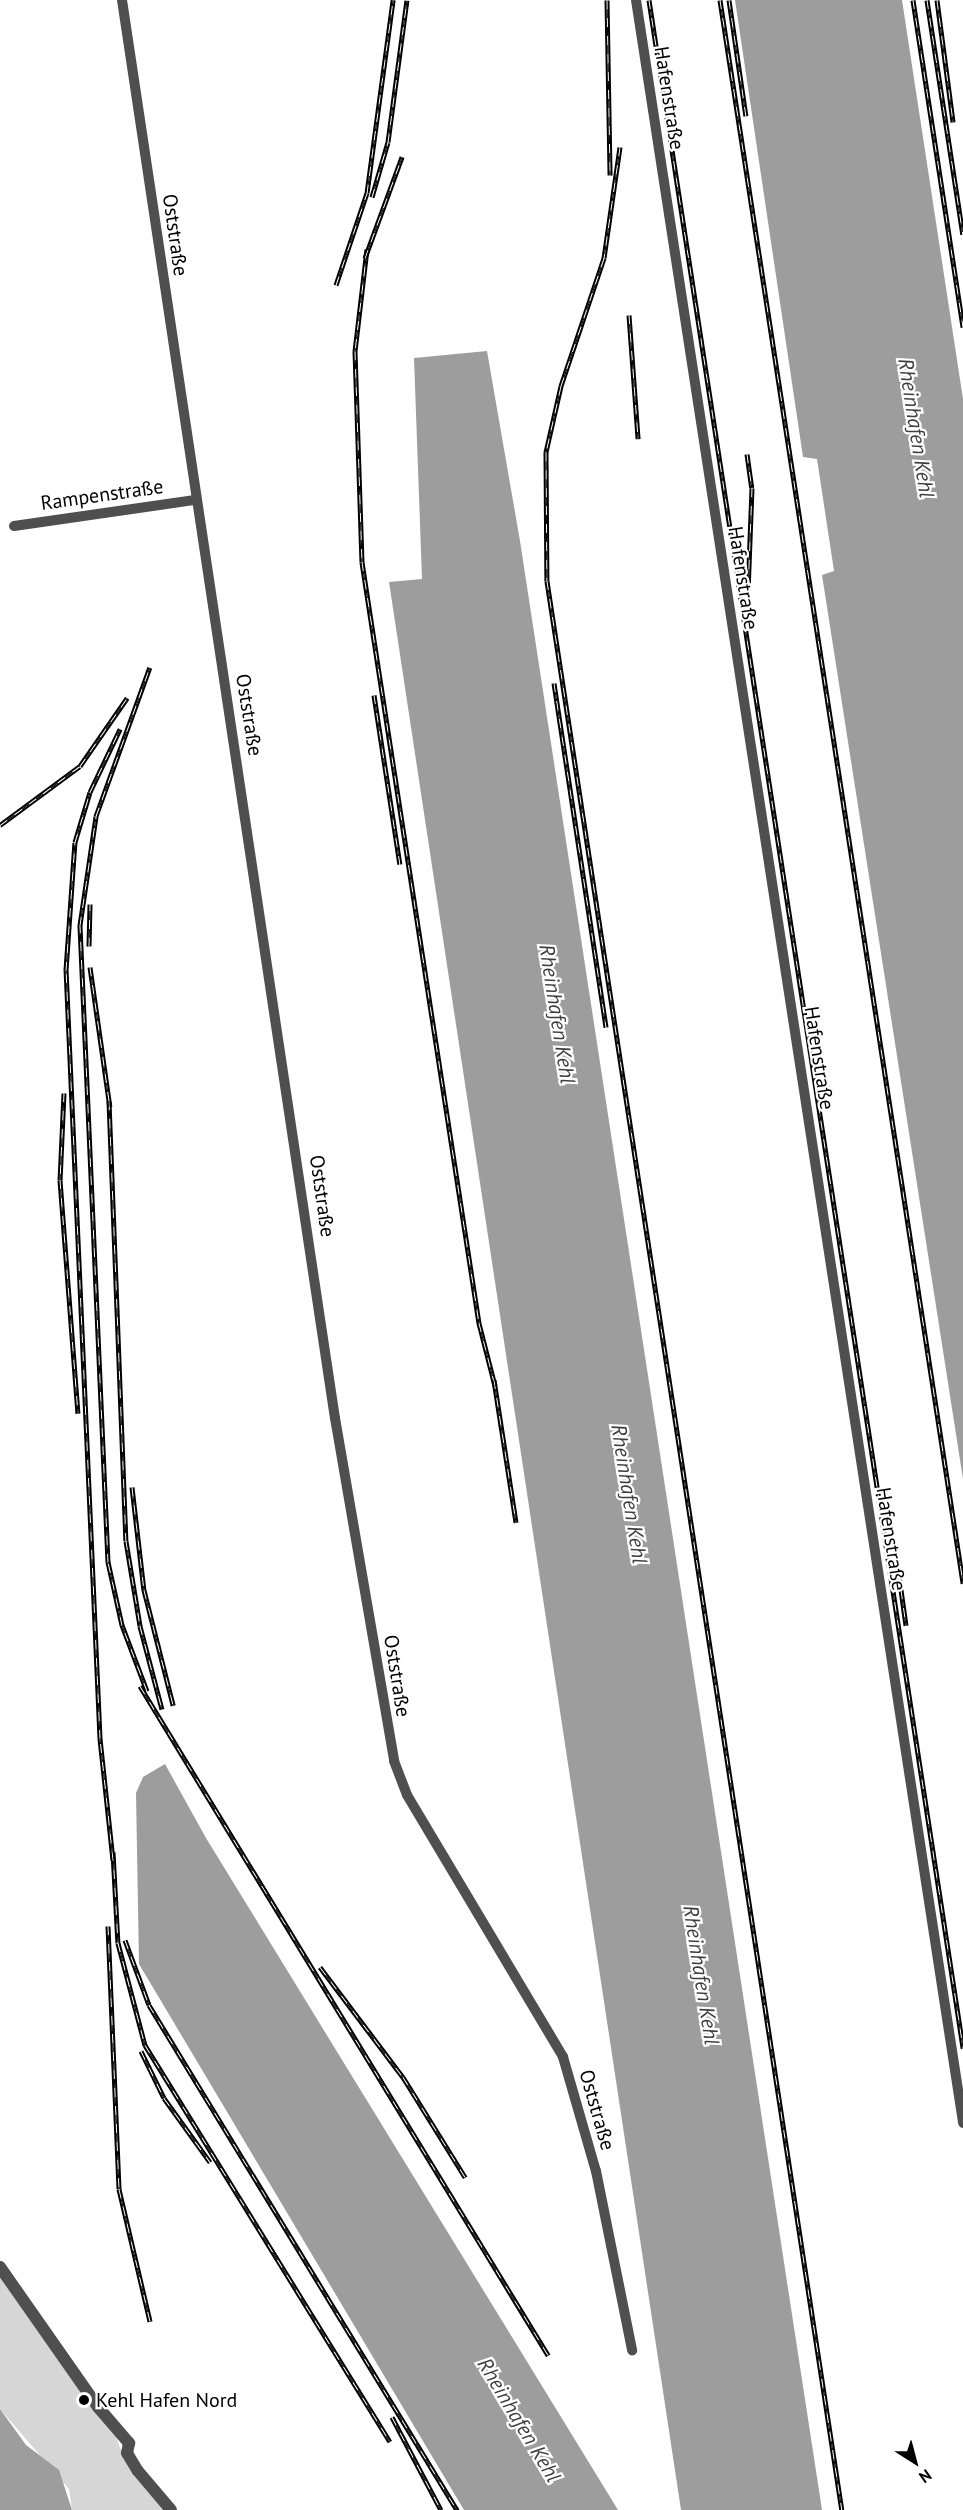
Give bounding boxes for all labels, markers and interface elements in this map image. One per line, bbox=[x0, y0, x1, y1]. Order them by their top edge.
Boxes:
street label: Hafenstraße bbox=[649, 44, 689, 152]
street label: Oststraße bbox=[157, 192, 193, 278]
water label: Rheinhafen Kehl bbox=[893, 357, 939, 499]
street label: Rampenstraße bbox=[39, 475, 165, 515]
street label: Hafenstraße bbox=[723, 524, 763, 632]
street label: Oststraße bbox=[231, 672, 267, 758]
water label: Rheinhafen Kehl bbox=[534, 943, 580, 1085]
street label: Hafenstraße bbox=[799, 1004, 839, 1112]
street label: Oststraße bbox=[304, 1153, 340, 1239]
water label: Rheinhafen Kehl bbox=[606, 1423, 652, 1565]
street label: Hafenstraße bbox=[871, 1485, 911, 1593]
street label: Oststraße bbox=[379, 1633, 415, 1719]
water label: Rheinhafen Kehl bbox=[678, 1904, 724, 2046]
street label: Oststraße bbox=[574, 2067, 620, 2153]
water label: Rheinhafen Kehl bbox=[472, 2353, 566, 2487]
place label: Kehl Hafen Nord bbox=[96, 2388, 237, 2412]
marker: Kehl Hafen Nord bbox=[77, 2393, 91, 2407]
north arrow bbox=[885, 2432, 945, 2492]
text: N bbox=[915, 2465, 936, 2488]

